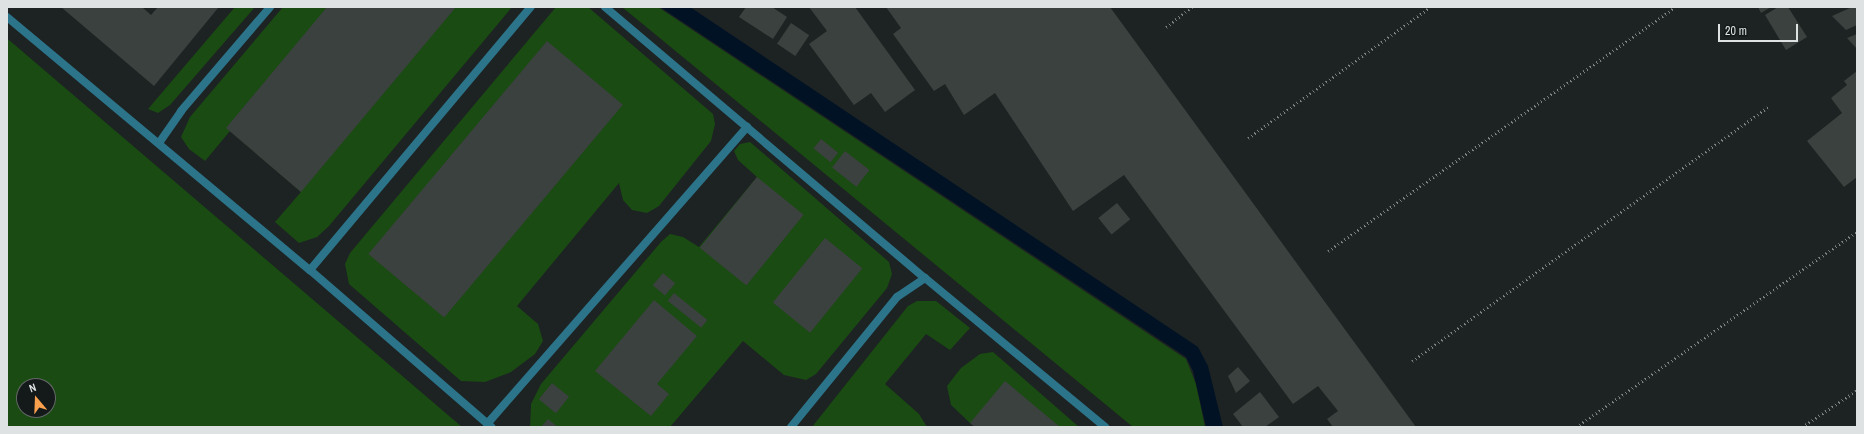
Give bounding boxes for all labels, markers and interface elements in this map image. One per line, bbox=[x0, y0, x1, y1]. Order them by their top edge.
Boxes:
scale bar bbox=[1720, 16, 1800, 42]
text: 20 m bbox=[1725, 23, 1747, 39]
north arrow bbox=[16, 378, 56, 418]
text: N bbox=[27, 380, 38, 395]

